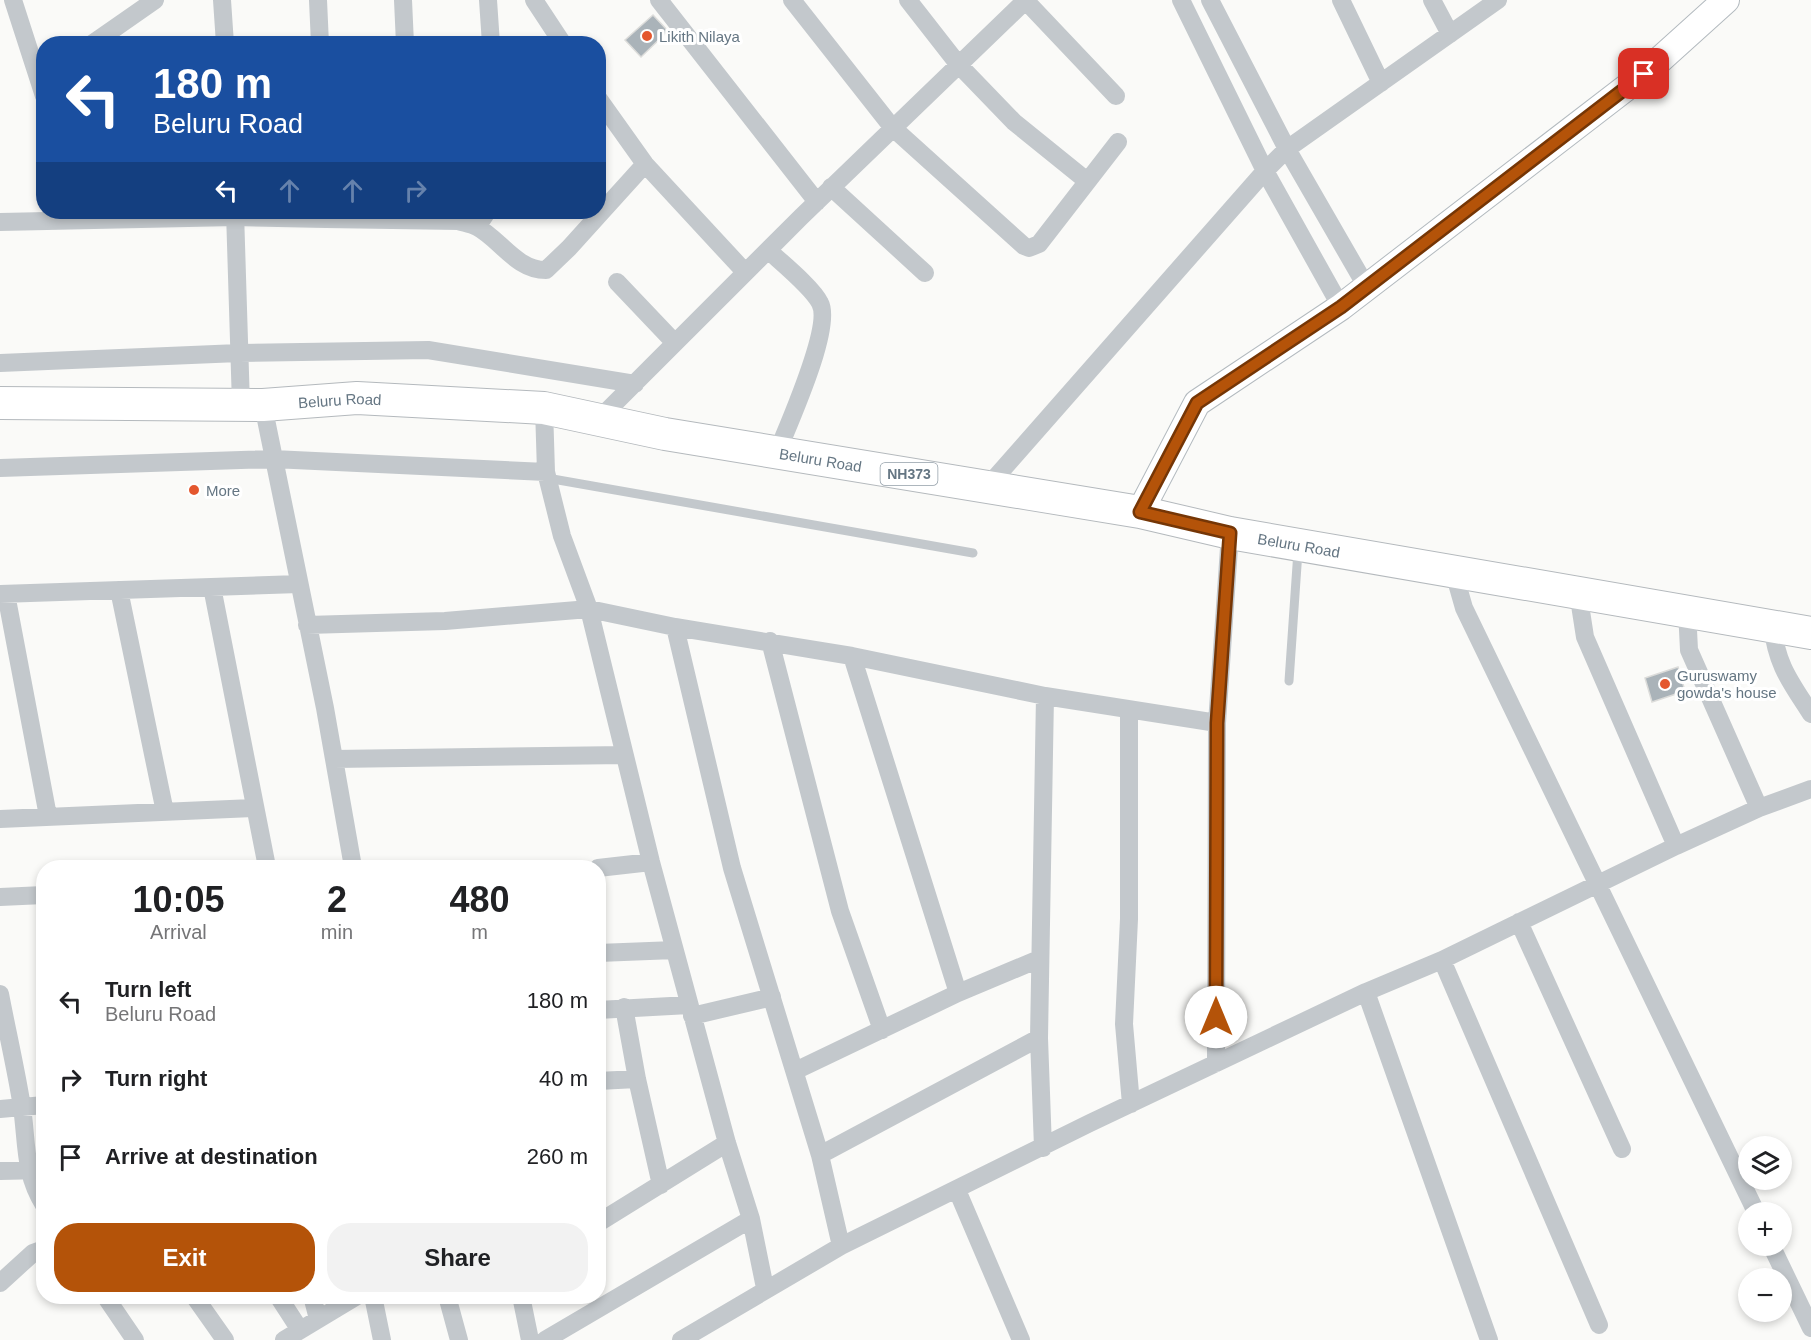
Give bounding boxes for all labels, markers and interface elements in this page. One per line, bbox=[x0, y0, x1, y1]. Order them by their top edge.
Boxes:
place label: Likith Nilaya bbox=[659, 28, 741, 45]
marker: Likith Nilaya bbox=[640, 29, 654, 43]
pin bbox=[1618, 48, 1669, 99]
icon: arrive bbox=[1627, 57, 1660, 90]
icon: left bbox=[54, 60, 132, 138]
text: 180 m bbox=[153, 60, 272, 107]
text: Beluru Road bbox=[153, 109, 303, 139]
icon: left bbox=[210, 174, 243, 207]
icon: ahead bbox=[273, 174, 306, 207]
icon: ahead bbox=[336, 174, 369, 207]
icon: right bbox=[399, 174, 432, 207]
street label: Beluru Road bbox=[298, 389, 382, 411]
street label: Beluru Road bbox=[778, 444, 863, 475]
road number: NH373 bbox=[880, 463, 938, 485]
place label: More bbox=[206, 482, 240, 499]
marker: More bbox=[187, 483, 201, 497]
street label: Beluru Road bbox=[1256, 529, 1341, 560]
place label: Guruswamy gowda's house bbox=[1677, 667, 1777, 701]
marker: Guruswamy gowda's house bbox=[1658, 677, 1672, 691]
text: 10:05 bbox=[132, 879, 224, 920]
text: 2 bbox=[327, 879, 347, 920]
text: 480 bbox=[449, 879, 510, 920]
text: Arrival bbox=[150, 921, 207, 943]
text: min bbox=[321, 921, 353, 943]
text: m bbox=[471, 921, 488, 943]
text: Turn left bbox=[105, 977, 191, 1002]
icon: left bbox=[54, 985, 87, 1018]
position arrow bbox=[1184, 985, 1248, 1049]
text: 180 m bbox=[527, 988, 588, 1013]
text: Beluru Road bbox=[105, 1003, 216, 1025]
icon: right bbox=[54, 1063, 87, 1096]
text: Turn right bbox=[105, 1066, 207, 1091]
text: 40 m bbox=[539, 1066, 588, 1091]
map controls bbox=[1738, 1136, 1792, 1322]
button: layers bbox=[1738, 1136, 1792, 1190]
icon: arrive bbox=[54, 1141, 87, 1174]
text: Arrive at destination bbox=[105, 1144, 318, 1169]
text: 260 m bbox=[527, 1144, 588, 1169]
button: + bbox=[1738, 1202, 1792, 1256]
button: Exit bbox=[54, 1223, 315, 1292]
button: Share bbox=[327, 1223, 588, 1292]
button: − bbox=[1738, 1268, 1792, 1322]

